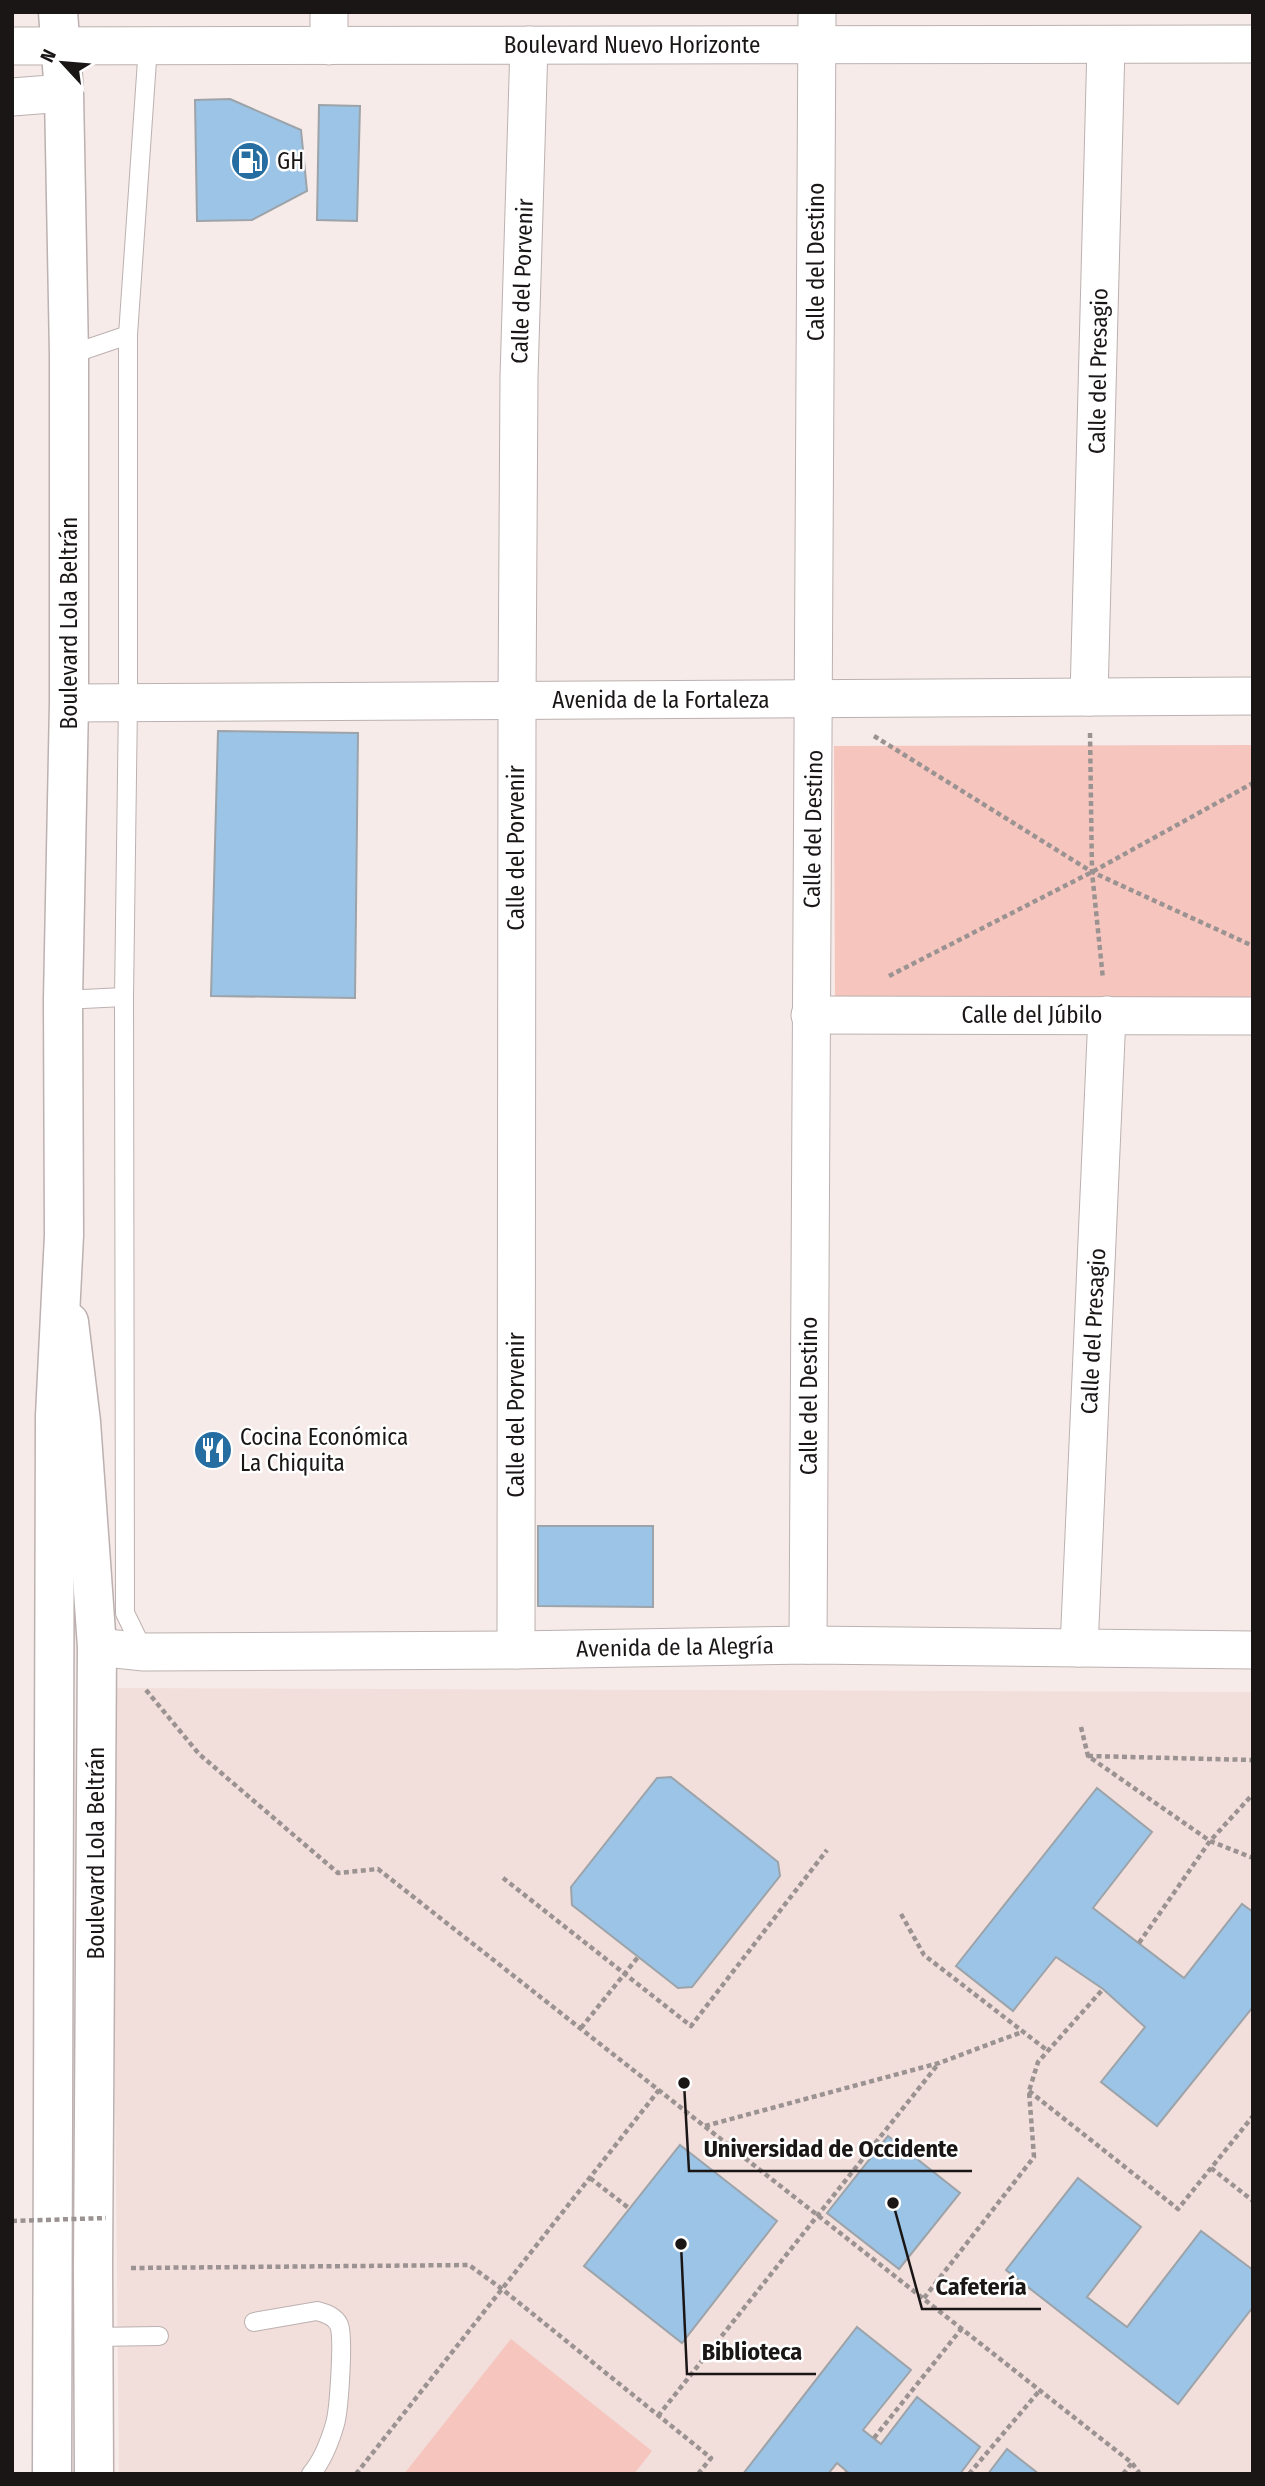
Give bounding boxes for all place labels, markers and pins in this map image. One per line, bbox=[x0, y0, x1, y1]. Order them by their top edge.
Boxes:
fuel station icon: GH bbox=[229, 140, 271, 182]
place label: GH bbox=[277, 147, 304, 175]
place label: Cocina Económica La Chiquita bbox=[240, 1423, 408, 1477]
restaurant icon: Cocina Económica La Chiquita bbox=[192, 1429, 234, 1471]
callout: Universidad de Occidente bbox=[689, 2126, 972, 2171]
callout: Cafetería bbox=[922, 2264, 1041, 2309]
callout: Biblioteca bbox=[687, 2329, 816, 2374]

